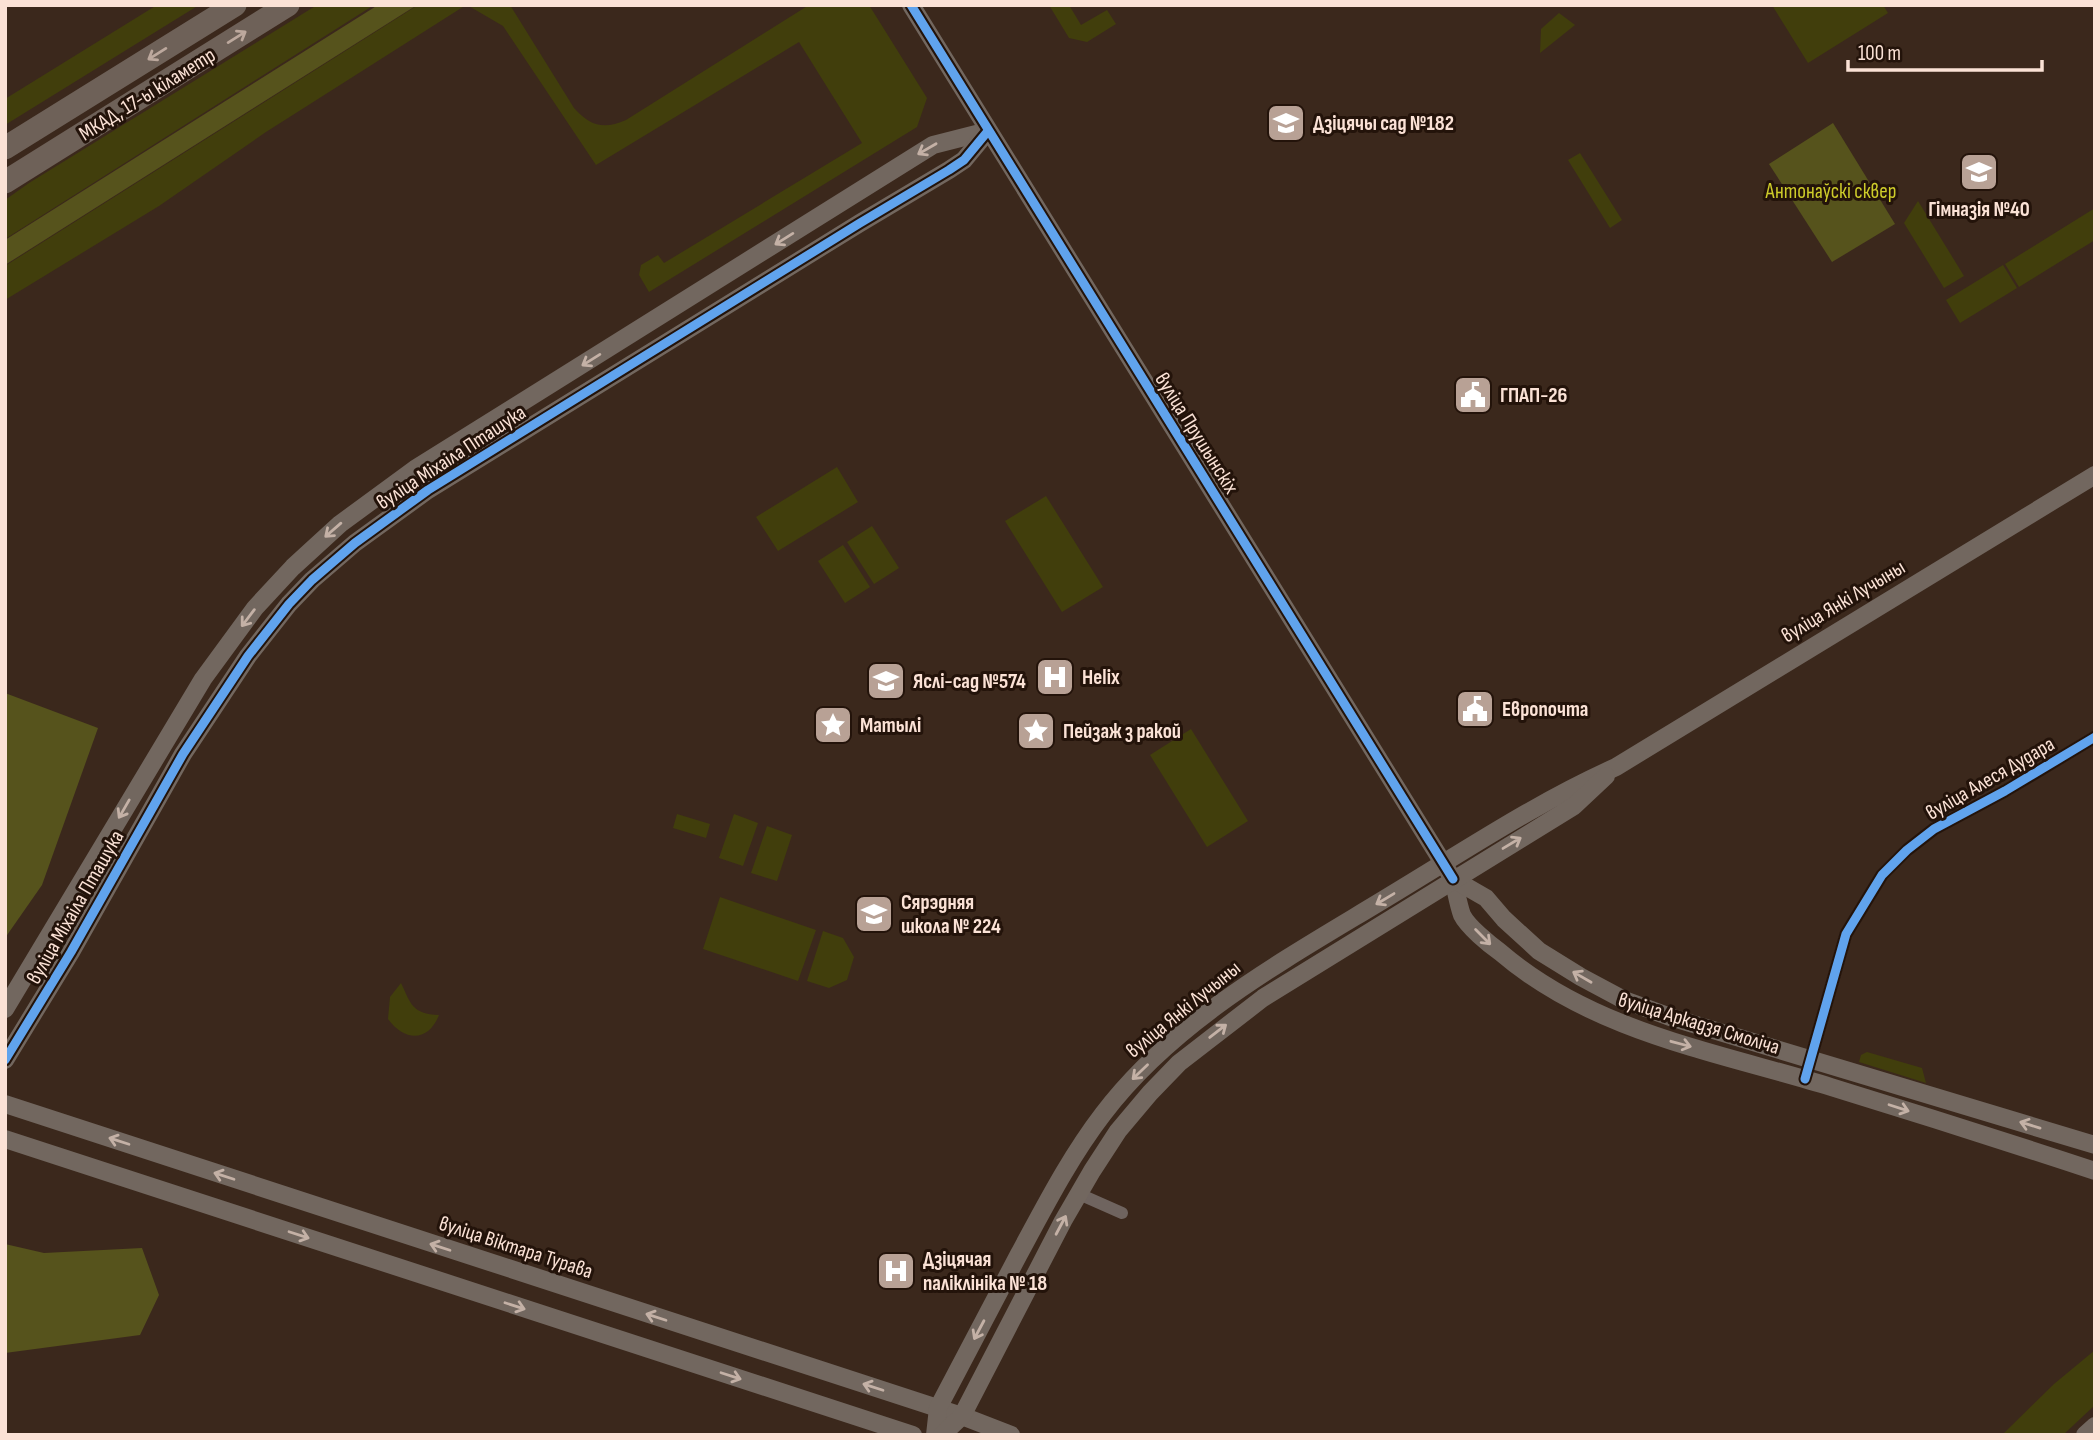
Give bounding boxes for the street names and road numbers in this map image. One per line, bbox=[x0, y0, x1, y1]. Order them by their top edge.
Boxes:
street label: МКАД, 17-ы кіламетр bbox=[74, 42, 220, 146]
street label: вуліца Прушынскіх bbox=[1149, 368, 1244, 498]
street label: вуліца Міхаіла Пташука bbox=[372, 400, 531, 515]
street label: вуліца Янкі Лучыны bbox=[1777, 555, 1910, 648]
street label: вуліца Алеся Дудара bbox=[1921, 731, 2059, 825]
street label: вуліца Міхаіла Пташука bbox=[21, 826, 130, 988]
street label: вуліца Янкі Лучыны bbox=[1121, 956, 1245, 1063]
street label: вуліца Аркадзя Смоліча bbox=[1615, 987, 1782, 1060]
street label: вуліца Віктара Турава bbox=[436, 1211, 596, 1284]

